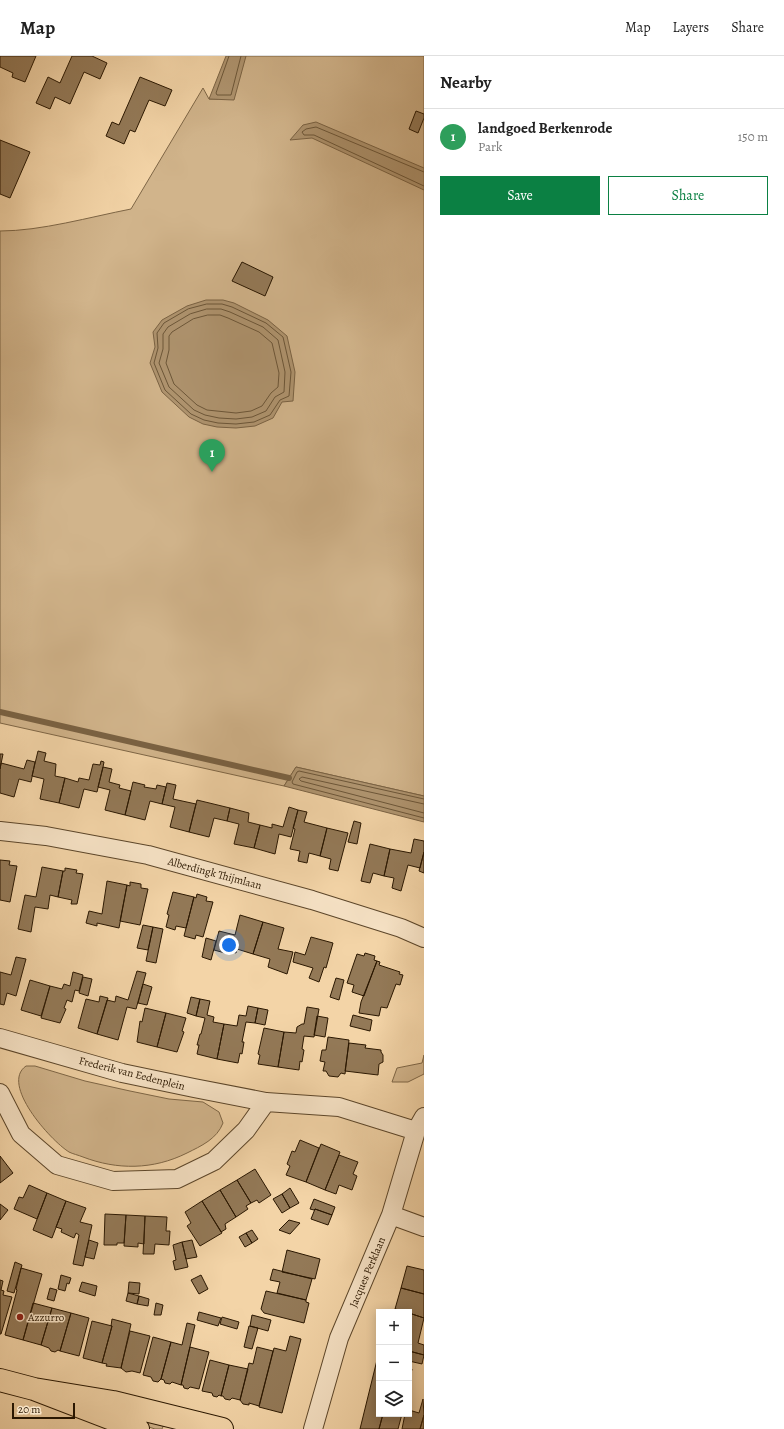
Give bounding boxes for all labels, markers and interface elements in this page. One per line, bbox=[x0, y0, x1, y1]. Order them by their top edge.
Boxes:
text: Map bbox=[20, 15, 55, 41]
text: Map bbox=[625, 18, 651, 37]
text: Layers bbox=[673, 18, 709, 37]
text: Share bbox=[731, 18, 764, 37]
text: Nearby bbox=[440, 71, 491, 94]
text: landgoed Berkenrode bbox=[478, 118, 612, 138]
text: 1 bbox=[451, 128, 455, 145]
text: 150 m bbox=[738, 128, 768, 145]
text: Park bbox=[478, 138, 502, 155]
button: Save bbox=[440, 176, 600, 215]
button: Share bbox=[608, 176, 768, 215]
pin: 1 bbox=[199, 439, 225, 472]
street label: Alberdingk Thijmlaan bbox=[165, 853, 263, 893]
your location bbox=[219, 935, 239, 955]
street label: Frederik van Eedenplein bbox=[77, 1053, 187, 1094]
street label: Jacques Perklaan bbox=[346, 1235, 389, 1310]
map controls bbox=[376, 1309, 412, 1417]
button: + bbox=[376, 1309, 412, 1345]
place label: Azzurro bbox=[27, 1310, 65, 1325]
marker: Azzurro bbox=[15, 1312, 25, 1322]
button: − bbox=[376, 1345, 412, 1381]
button: layers bbox=[376, 1381, 412, 1417]
scale bar bbox=[12, 1401, 75, 1420]
text: 20 m bbox=[18, 1402, 40, 1417]

